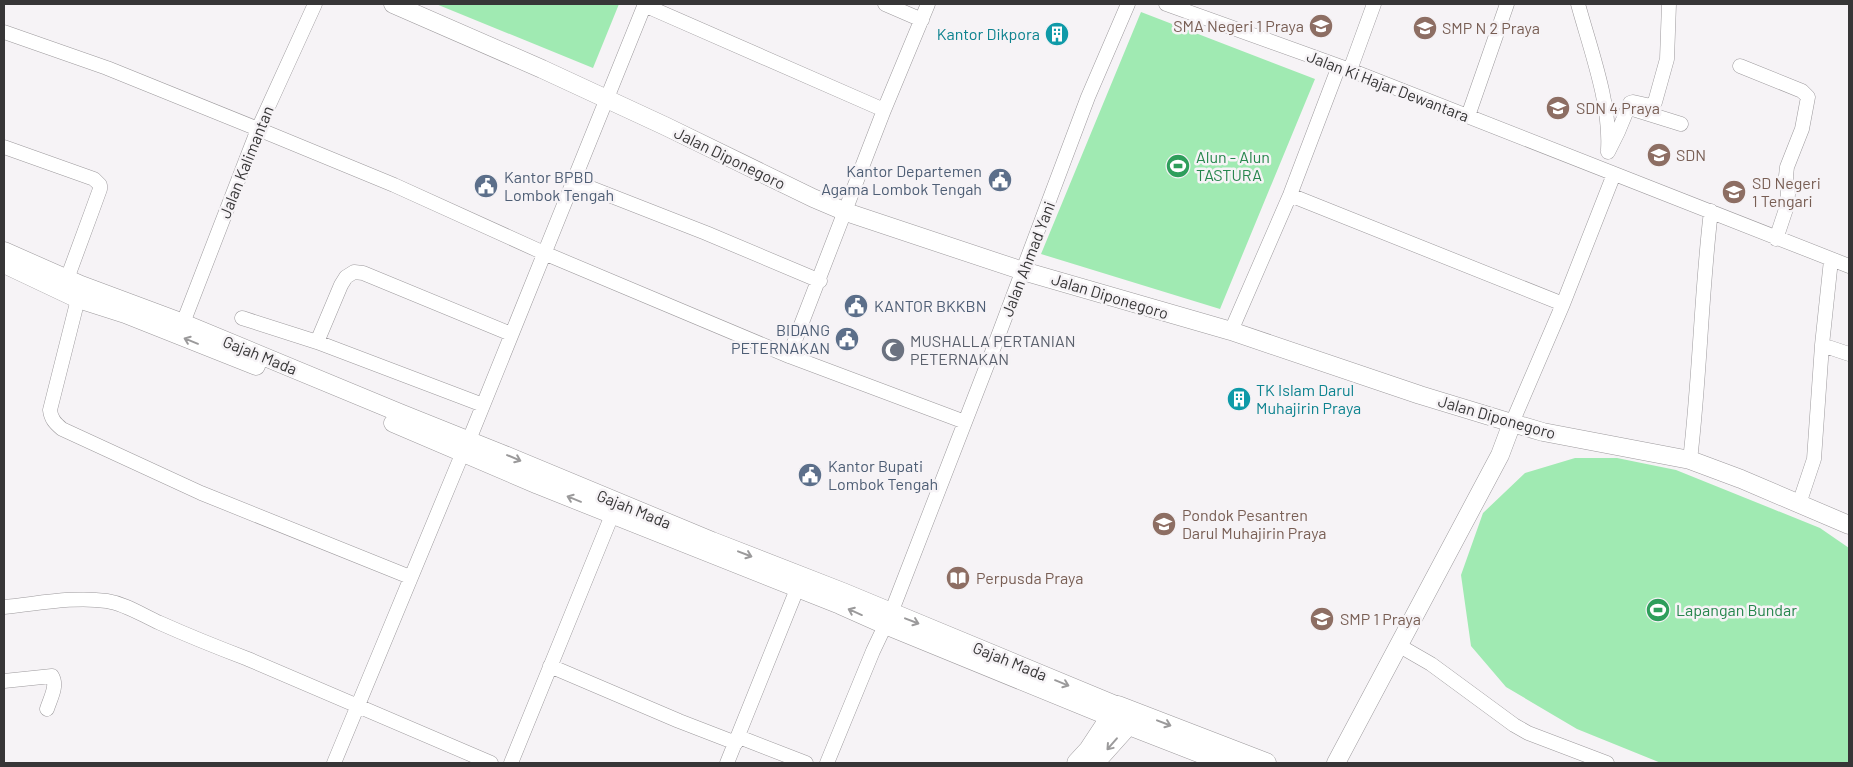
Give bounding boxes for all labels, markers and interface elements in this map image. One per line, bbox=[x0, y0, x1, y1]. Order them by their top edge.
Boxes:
school or university icon: SMA Negeri 1 Praya bbox=[1308, 13, 1334, 39]
school or university icon: SMP N 2 Praya bbox=[1412, 15, 1438, 41]
place label: SMA Negeri 1 Praya bbox=[1173, 16, 1304, 35]
place label: SMP N 2 Praya bbox=[1442, 18, 1540, 37]
building icon: Kantor Dikpora bbox=[1044, 21, 1070, 47]
place label: Kantor Dikpora bbox=[937, 24, 1040, 43]
street label: Jalan Ki Hajar Dewantara bbox=[1304, 46, 1472, 125]
school or university icon: SDN 4 Praya bbox=[1545, 95, 1571, 121]
place label: SDN 4 Praya bbox=[1576, 98, 1660, 117]
street label: Jalan Kalimantan bbox=[214, 103, 277, 221]
street label: Jalan Diponegoro bbox=[672, 122, 789, 193]
school or university icon: SDN bbox=[1646, 142, 1672, 168]
place label: SDN bbox=[1676, 145, 1706, 164]
place label: Alun - Alun TASTURA bbox=[1196, 147, 1270, 184]
sports icon: Alun - Alun TASTURA bbox=[1165, 153, 1191, 179]
place label: Kantor Departemen Agama Lombok Tengah bbox=[821, 161, 982, 198]
place label: Kantor BPBD Lombok Tengah bbox=[504, 167, 614, 204]
public building icon: Kantor Departemen Agama Lombok Tengah bbox=[987, 167, 1013, 193]
public building icon: Kantor BPBD Lombok Tengah bbox=[473, 173, 499, 199]
place label: SD Negeri 1 Tengari bbox=[1752, 173, 1821, 210]
school or university icon: SD Negeri 1 Tengari bbox=[1721, 179, 1747, 205]
street label: Jalan Ahmad Yani bbox=[997, 198, 1058, 319]
street label: Jalan Diponegoro bbox=[1049, 269, 1171, 322]
public building icon: KANTOR BKKBN bbox=[843, 293, 869, 319]
place label: KANTOR BKKBN bbox=[874, 296, 986, 315]
place label: BIDANG PETERNAKAN bbox=[731, 320, 830, 357]
public building icon: BIDANG PETERNAKAN bbox=[834, 326, 860, 352]
street label: Gajah Mada bbox=[220, 331, 300, 378]
place label: MUSHALLA PERTANIAN PETERNAKAN bbox=[910, 331, 1076, 368]
one-way arrow bbox=[184, 335, 199, 345]
mosque icon: MUSHALLA PERTANIAN PETERNAKAN bbox=[880, 337, 906, 363]
place label: TK Islam Darul Muhajirin Praya bbox=[1256, 380, 1361, 417]
building icon: TK Islam Darul Muhajirin Praya bbox=[1226, 386, 1252, 412]
street label: Jalan Diponegoro bbox=[1436, 391, 1558, 442]
one-way arrow bbox=[506, 454, 521, 464]
place label: Kantor Bupati Lombok Tengah bbox=[828, 456, 938, 493]
public building icon: Kantor Bupati Lombok Tengah bbox=[797, 462, 823, 488]
street label: Gajah Mada bbox=[594, 485, 674, 532]
one-way arrow bbox=[567, 494, 582, 504]
place label: Pondok Pesantren Darul Muhajirin Praya bbox=[1182, 505, 1327, 542]
school or university icon: Pondok Pesantren Darul Muhajirin Praya bbox=[1151, 511, 1177, 537]
one-way arrow bbox=[737, 549, 752, 559]
library icon: Perpusda Praya bbox=[945, 565, 971, 591]
place label: Perpusda Praya bbox=[976, 568, 1083, 587]
sports icon: Lapangan Bundar bbox=[1645, 597, 1671, 623]
place label: Lapangan Bundar bbox=[1676, 600, 1797, 619]
school or university icon: SMP 1 Praya bbox=[1309, 606, 1335, 632]
one-way arrow bbox=[848, 607, 863, 616]
place label: SMP 1 Praya bbox=[1340, 609, 1421, 628]
one-way arrow bbox=[904, 617, 919, 626]
street label: Gajah Mada bbox=[970, 637, 1050, 684]
one-way arrow bbox=[1054, 678, 1069, 688]
one-way arrow bbox=[1156, 719, 1171, 729]
one-way arrow bbox=[1106, 738, 1117, 751]

